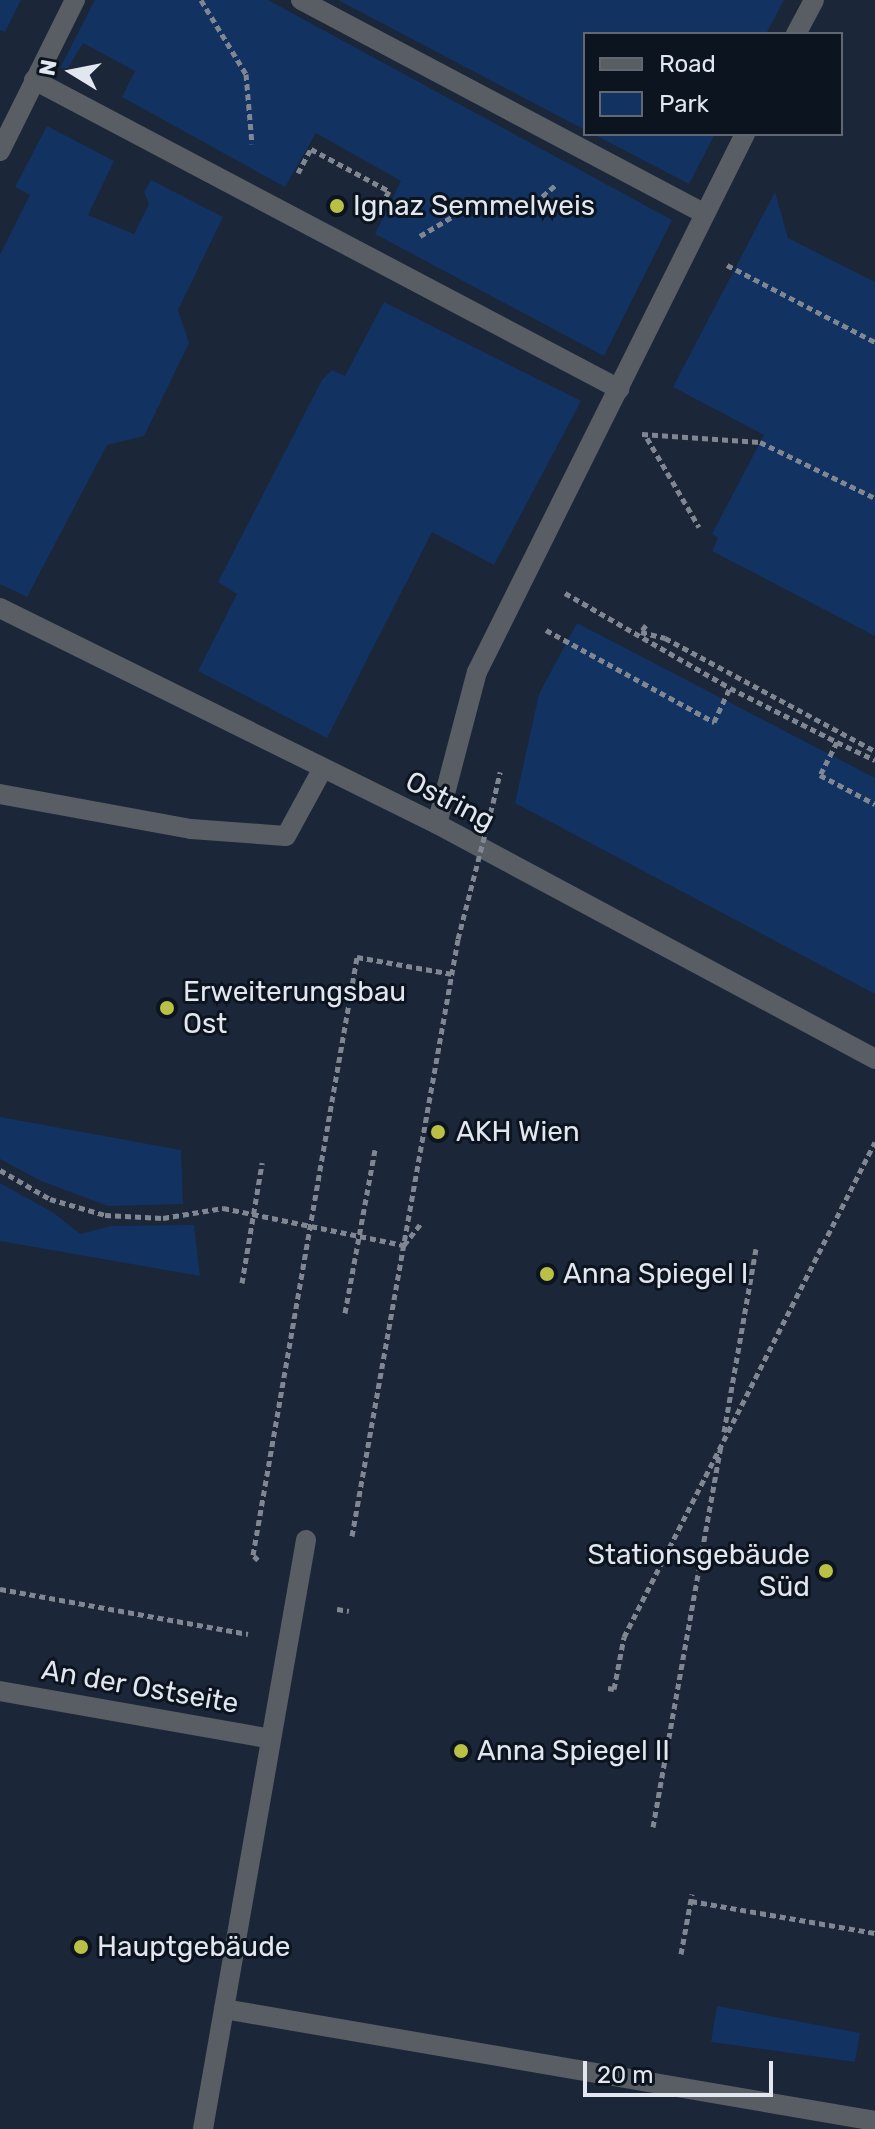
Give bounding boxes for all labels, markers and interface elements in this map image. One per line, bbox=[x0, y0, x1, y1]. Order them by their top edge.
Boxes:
north arrow bbox=[32, 32, 112, 112]
legend bbox=[583, 32, 843, 136]
text: Road bbox=[659, 50, 716, 78]
text: N bbox=[33, 58, 63, 78]
text: Park bbox=[659, 90, 709, 118]
place label: Ignaz Semmelweis bbox=[353, 189, 595, 223]
marker: Ignaz Semmelweis bbox=[328, 197, 346, 215]
street label: Ostring bbox=[400, 764, 500, 838]
place label: Erweiterungsbau Ost bbox=[183, 975, 406, 1041]
marker: Erweiterungsbau Ost bbox=[158, 999, 176, 1017]
place label: AKH Wien bbox=[456, 1115, 580, 1149]
marker: AKH Wien bbox=[427, 1121, 449, 1143]
place label: Anna Spiegel I bbox=[563, 1257, 748, 1291]
marker: Anna Spiegel I bbox=[538, 1265, 556, 1283]
place label: Stationsgebäude Süd bbox=[588, 1538, 810, 1604]
marker: Stationsgebäude Süd bbox=[817, 1562, 835, 1580]
street label: An der Ostseite bbox=[39, 1653, 241, 1721]
place label: Anna Spiegel II bbox=[477, 1734, 670, 1768]
marker: Anna Spiegel II bbox=[452, 1742, 470, 1760]
place label: Hauptgebäude bbox=[97, 1930, 290, 1964]
marker: Hauptgebäude bbox=[72, 1938, 90, 1956]
scale bar bbox=[587, 2045, 777, 2095]
text: 20 m bbox=[597, 2061, 654, 2089]

